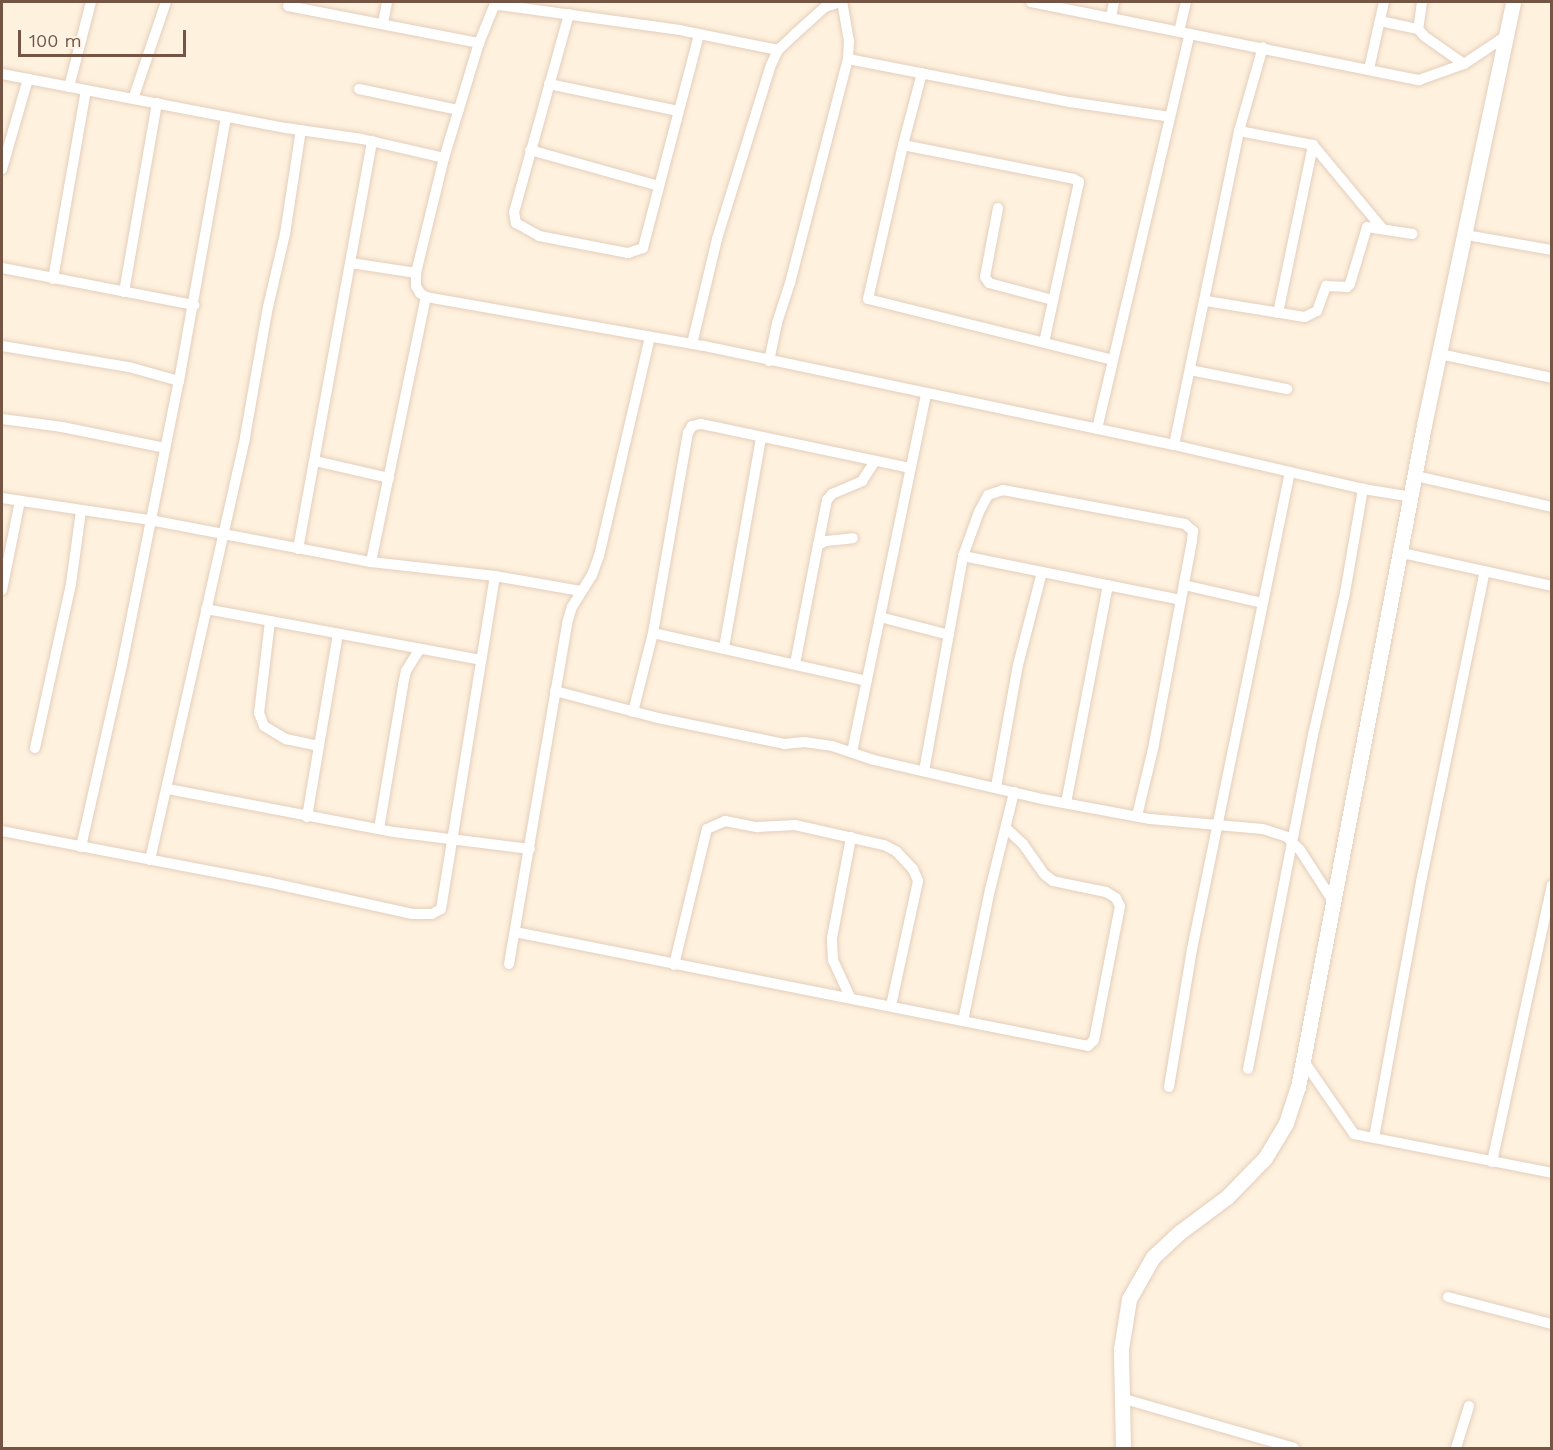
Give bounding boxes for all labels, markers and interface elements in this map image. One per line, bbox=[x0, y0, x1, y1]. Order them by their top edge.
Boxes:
scale bar bbox=[21, 18, 189, 56]
text: 100 m bbox=[29, 30, 82, 51]

